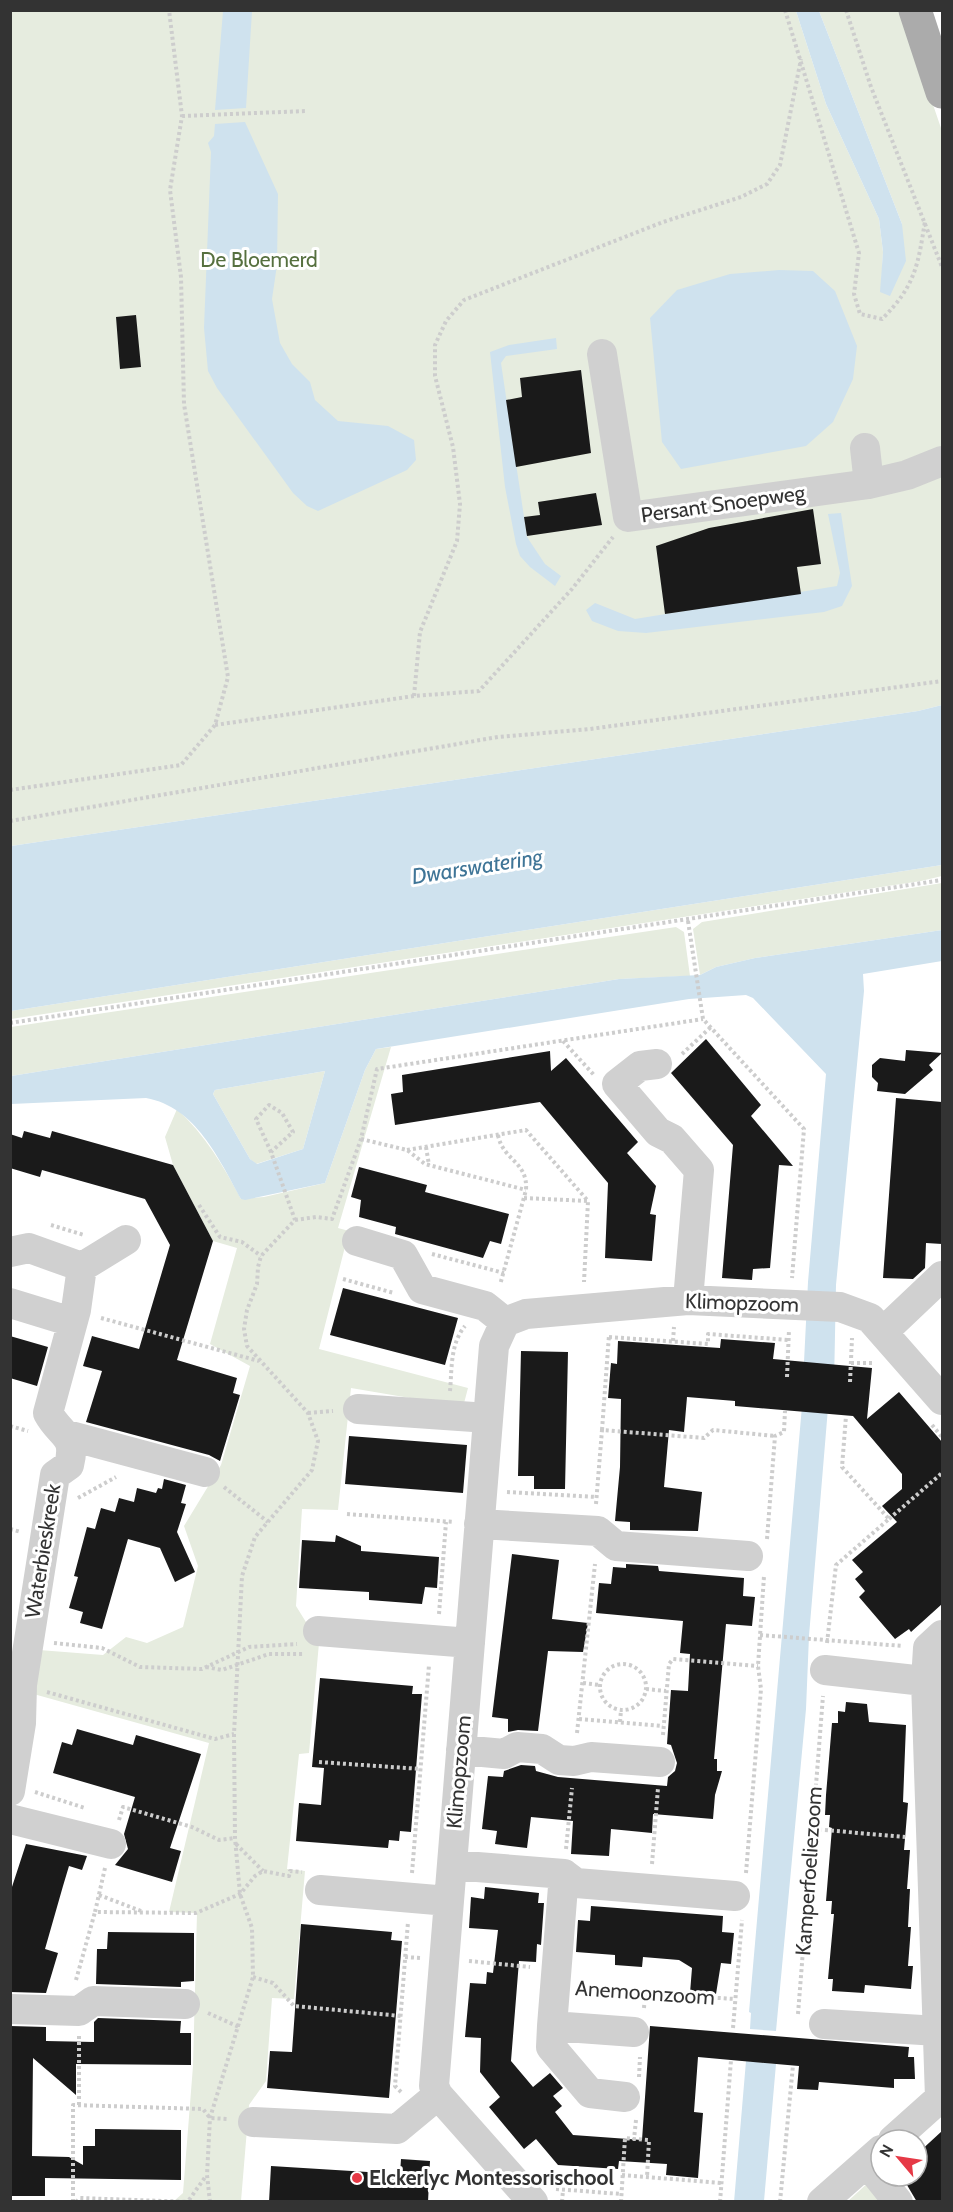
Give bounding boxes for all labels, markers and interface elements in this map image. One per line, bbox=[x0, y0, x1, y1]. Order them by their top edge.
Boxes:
park label: De Bloemerd bbox=[200, 247, 318, 272]
street label: Persant Snoepweg bbox=[639, 480, 807, 527]
water label: Dwarswatering bbox=[410, 843, 545, 890]
street label: Klimopzoom bbox=[685, 1288, 799, 1317]
street label: Waterbieskreek bbox=[20, 1481, 66, 1620]
street label: Klimopzoom bbox=[441, 1714, 476, 1830]
street label: Kamperfoeliezoom bbox=[790, 1785, 827, 1957]
street label: Anemoonzoom bbox=[574, 1975, 716, 2010]
north arrow bbox=[869, 2128, 929, 2188]
text: N bbox=[875, 2141, 897, 2161]
place label: Elckerlyc Montessorischool bbox=[369, 2165, 614, 2190]
marker: Elckerlyc Montessorischool bbox=[350, 2171, 364, 2185]

